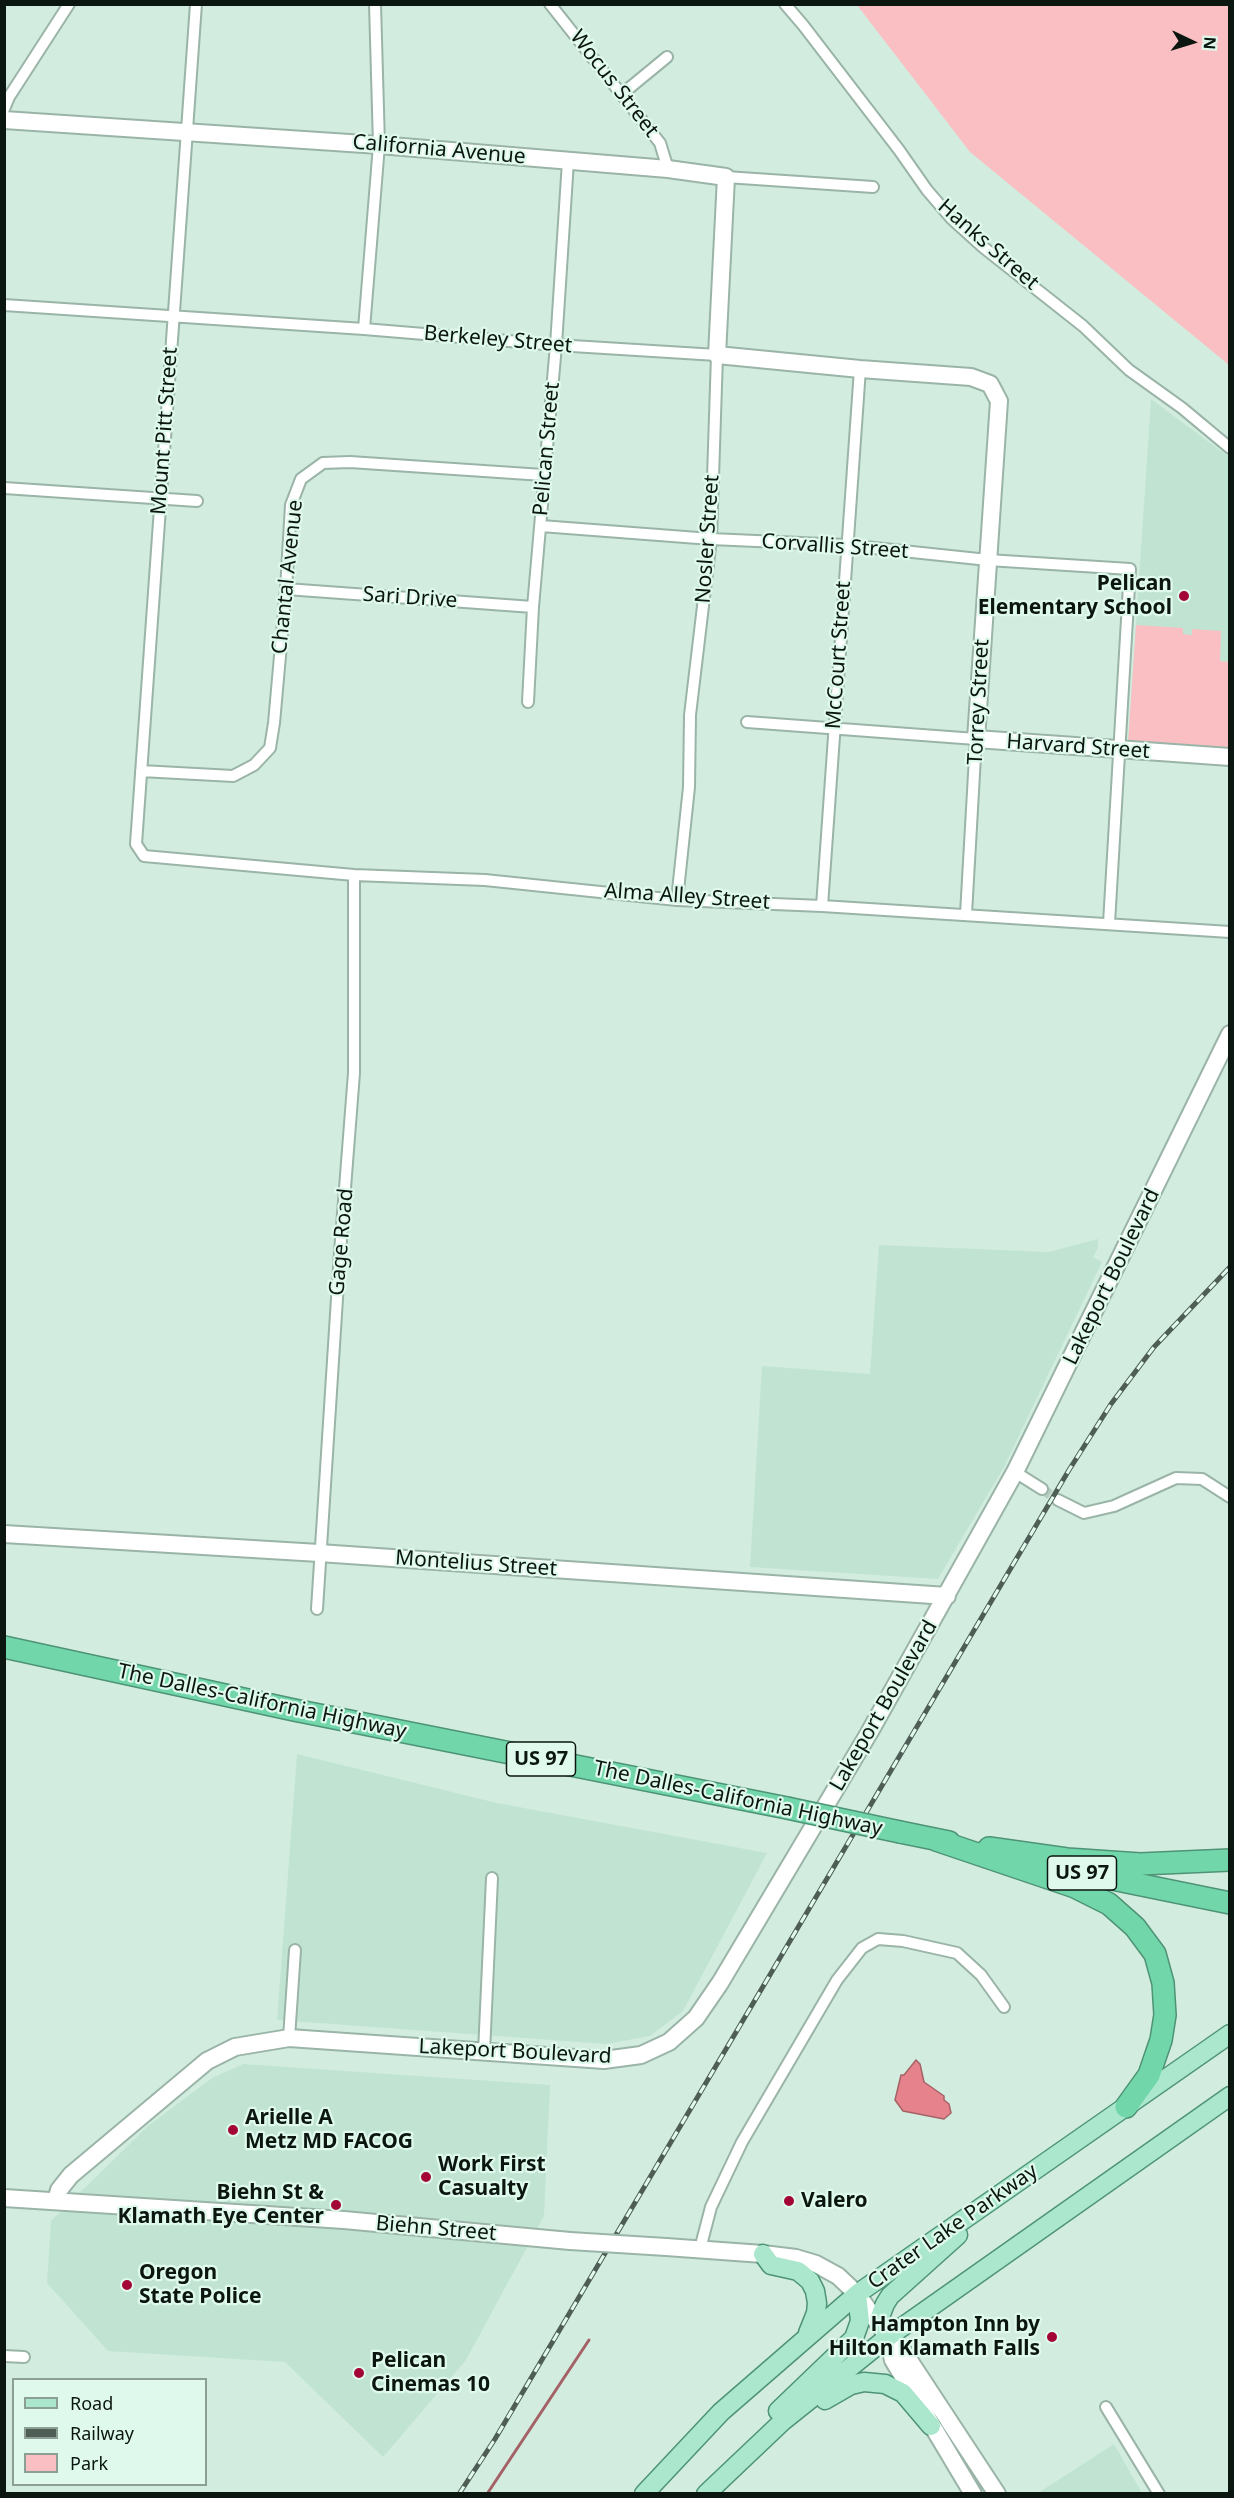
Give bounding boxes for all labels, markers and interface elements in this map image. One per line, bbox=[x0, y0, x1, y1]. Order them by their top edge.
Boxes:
north arrow bbox=[1162, 12, 1222, 72]
street label: Wocus Street bbox=[564, 25, 664, 143]
text: N bbox=[1199, 36, 1221, 51]
street label: California Avenue bbox=[351, 130, 527, 170]
street label: Hanks Street bbox=[932, 194, 1044, 296]
street label: Berkeley Street bbox=[423, 321, 573, 359]
street label: Mount Pitt Street bbox=[147, 346, 183, 516]
street label: Pelican Street bbox=[529, 381, 565, 517]
street label: Nosler Street bbox=[691, 474, 725, 604]
street label: Chantal Avenue bbox=[267, 499, 309, 655]
street label: Corvallis Street bbox=[761, 529, 909, 565]
place label: Pelican Elementary School bbox=[978, 571, 1172, 621]
street label: McCourt Street bbox=[821, 580, 857, 730]
street label: Sari Drive bbox=[362, 582, 458, 614]
marker: Pelican Elementary School bbox=[1177, 589, 1191, 603]
street label: Torrey Street bbox=[963, 638, 995, 766]
street label: Harvard Street bbox=[1005, 729, 1151, 765]
street label: Alma Alley Street bbox=[603, 879, 771, 915]
street label: Lakeport Boulevard bbox=[1058, 1185, 1166, 1369]
street label: Gage Road bbox=[325, 1187, 359, 1297]
street label: Montelius Street bbox=[394, 1546, 558, 1582]
street label: Lakeport Boulevard bbox=[825, 1616, 943, 1796]
street label: The Dalles-California Highway bbox=[115, 1659, 409, 1745]
road number: US 97 bbox=[506, 1742, 576, 1776]
street label: The Dalles-California Highway bbox=[591, 1756, 885, 1842]
road number: US 97 bbox=[1048, 1856, 1116, 1890]
street label: Lakeport Boulevard bbox=[418, 2034, 612, 2070]
place label: Arielle A Metz MD FACOG bbox=[245, 2105, 413, 2155]
marker: Arielle A Metz MD FACOG bbox=[226, 2123, 240, 2137]
place label: Work First Casualty bbox=[438, 2152, 546, 2202]
street label: Crater Lake Parkway bbox=[863, 2159, 1043, 2295]
marker: Work First Casualty bbox=[419, 2170, 433, 2184]
place label: Biehn St & Klamath Eye Center bbox=[117, 2180, 324, 2230]
place label: Valero bbox=[801, 2188, 868, 2214]
marker: Valero bbox=[782, 2194, 796, 2208]
marker: Biehn St & Klamath Eye Center bbox=[329, 2198, 343, 2212]
street label: Biehn Street bbox=[375, 2211, 497, 2247]
place label: Oregon State Police bbox=[139, 2260, 261, 2310]
marker: Oregon State Police bbox=[120, 2278, 134, 2292]
place label: Hampton Inn by Hilton Klamath Falls bbox=[829, 2312, 1040, 2362]
marker: Hampton Inn by Hilton Klamath Falls bbox=[1045, 2330, 1059, 2344]
place label: Pelican Cinemas 10 bbox=[371, 2348, 490, 2398]
marker: Pelican Cinemas 10 bbox=[352, 2366, 366, 2380]
legend bbox=[12, 2378, 207, 2486]
text: Road bbox=[70, 2391, 113, 2415]
text: Railway bbox=[70, 2421, 134, 2445]
text: Park bbox=[70, 2451, 108, 2475]

